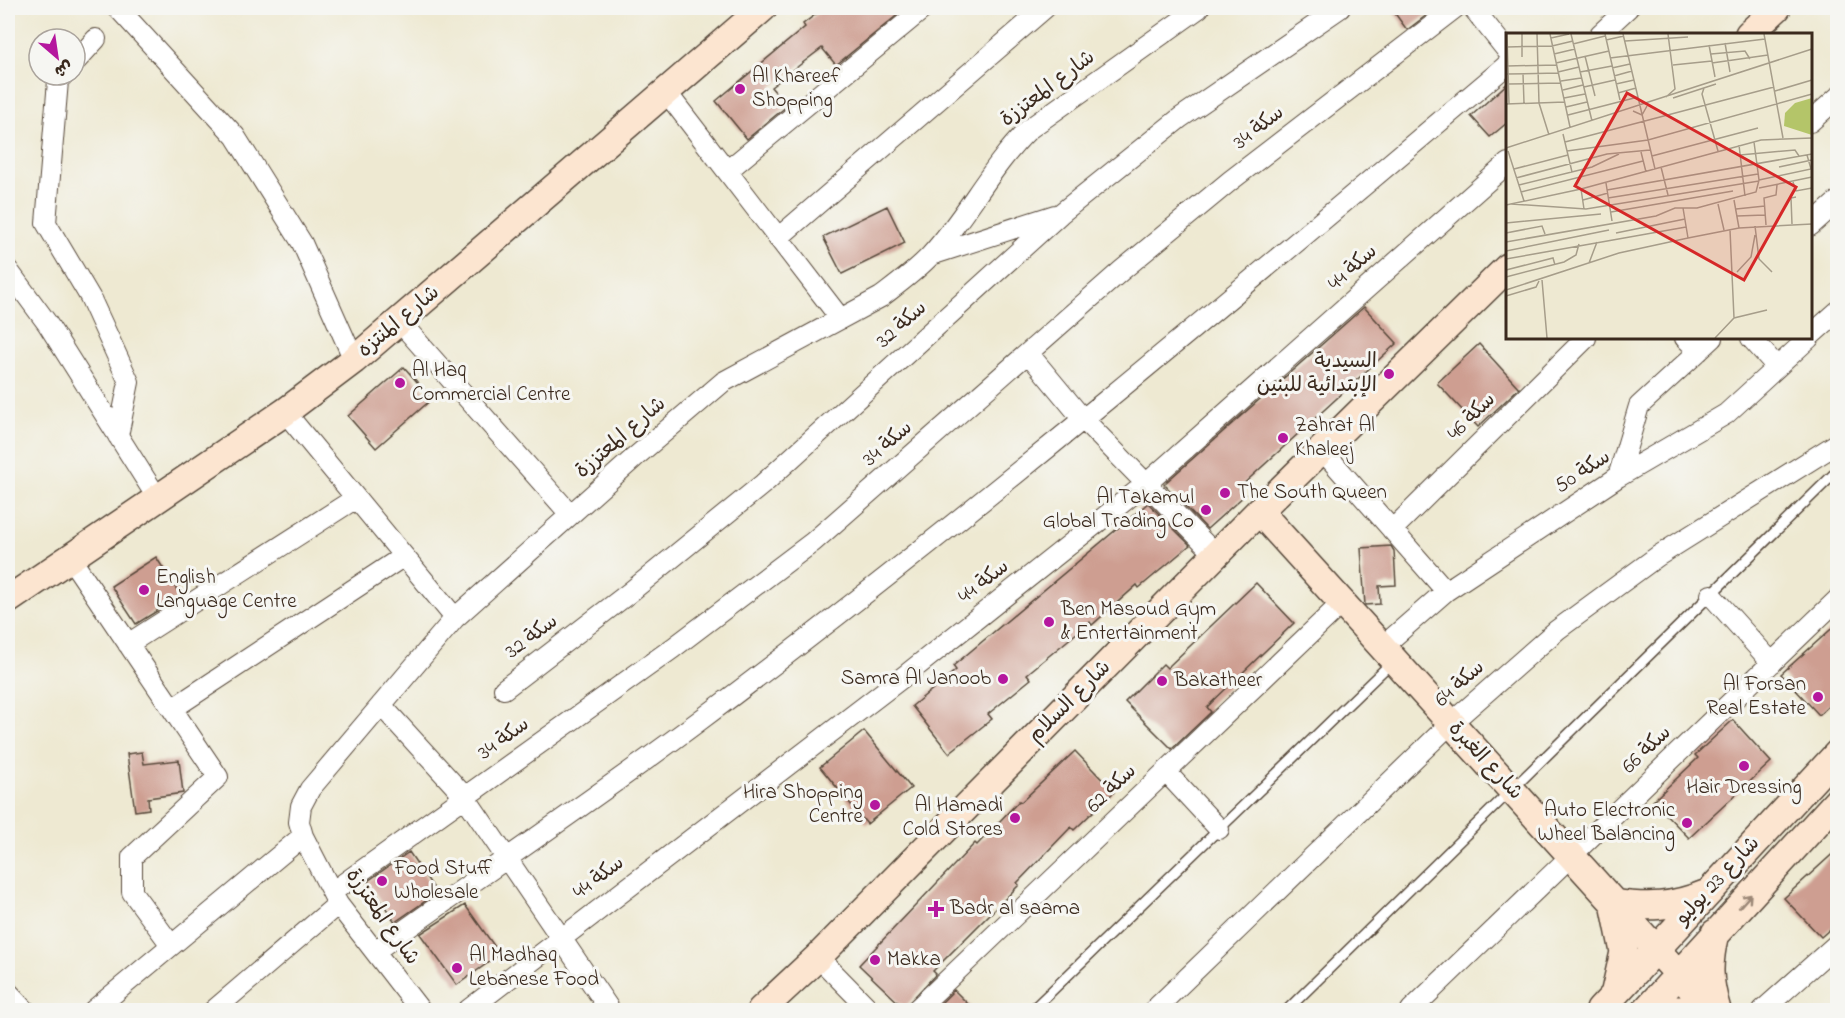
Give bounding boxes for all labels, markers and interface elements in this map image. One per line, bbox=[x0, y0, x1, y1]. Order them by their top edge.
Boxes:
north arrow bbox=[27, 27, 87, 87]
inset map bbox=[1506, 33, 1812, 339]
street label: شارع المعتززة bbox=[994, 43, 1102, 135]
text: ش bbox=[50, 54, 77, 83]
place label: Al Khareef Shopping bbox=[752, 62, 841, 118]
marker: Al Khareef Shopping bbox=[733, 82, 747, 96]
street label: سكة 34 bbox=[1227, 98, 1291, 158]
street label: سكة 44 bbox=[1322, 238, 1384, 298]
street label: شارع المنتزه bbox=[351, 279, 447, 365]
street label: سكة 32 bbox=[870, 294, 934, 356]
place label: السيدية الإبتدائية للبنين bbox=[1257, 347, 1377, 401]
place label: Al Haq Commercial Centre bbox=[412, 356, 571, 410]
marker: السيدية الإبتدائية للبنين bbox=[1382, 367, 1396, 381]
marker: Al Haq Commercial Centre bbox=[393, 376, 407, 390]
street label: سكة 46 bbox=[1441, 386, 1503, 448]
street label: شارع المعتززة bbox=[569, 390, 673, 486]
place label: Zahrat Al Khaleej bbox=[1295, 411, 1375, 465]
street label: سكة 34 bbox=[856, 414, 920, 474]
marker: Zahrat Al Khaleej bbox=[1276, 431, 1290, 445]
street label: سكة 50 bbox=[1549, 443, 1617, 501]
place label: The South Queen bbox=[1237, 478, 1387, 508]
place label: Al Takamul Global Trading Co bbox=[1043, 483, 1194, 539]
marker: The South Queen bbox=[1218, 486, 1232, 500]
marker: Al Takamul Global Trading Co bbox=[1199, 503, 1213, 517]
street label: سكة 44 bbox=[952, 552, 1016, 612]
place label: English Language Centre bbox=[156, 563, 297, 619]
marker: English Language Centre bbox=[137, 583, 151, 597]
place label: Ben Masoud Gym & Entertainment bbox=[1060, 595, 1216, 649]
street label: سكة 32 bbox=[499, 607, 565, 667]
marker: Ben Masoud Gym & Entertainment bbox=[1042, 615, 1056, 629]
street label: سكة 64 bbox=[1428, 653, 1492, 715]
street label: شارع السلام bbox=[1022, 654, 1118, 750]
place label: Samra Al Janoob bbox=[841, 664, 991, 694]
place label: Bakatheer bbox=[1173, 666, 1263, 696]
place label: Al Forsan Real Estate bbox=[1707, 670, 1807, 724]
marker: Samra Al Janoob bbox=[996, 672, 1010, 686]
marker: Bakatheer bbox=[1155, 674, 1169, 688]
marker: Al Forsan Real Estate bbox=[1811, 690, 1825, 704]
street label: سكة 34 bbox=[472, 710, 536, 768]
street label: شارع الغبرة bbox=[1441, 715, 1529, 807]
street label: سكة 66 bbox=[1615, 719, 1679, 781]
street label: سكة 62 bbox=[1080, 757, 1144, 821]
marker: Hair Dressing bbox=[1737, 759, 1751, 773]
place label: Hair Dressing bbox=[1686, 773, 1802, 805]
place label: Hira Shopping Centre bbox=[743, 778, 864, 832]
place label: Al Hamadi Cold Stores bbox=[903, 791, 1003, 845]
place label: Auto Electronic Wheel Balancing bbox=[1538, 796, 1676, 852]
marker: Hira Shopping Centre bbox=[868, 798, 882, 812]
marker: Al Hamadi Cold Stores bbox=[1008, 811, 1022, 825]
marker: Auto Electronic Wheel Balancing bbox=[1680, 816, 1694, 830]
street label: شارع 23 يوليو bbox=[1668, 830, 1767, 933]
street label: سكة 44 bbox=[567, 849, 631, 907]
place label: Food Stuff Wholesale bbox=[393, 854, 493, 908]
street label: شارع المعتززة bbox=[338, 862, 426, 972]
marker: Food Stuff Wholesale bbox=[375, 874, 389, 888]
one-way arrow bbox=[1738, 893, 1752, 908]
place label: Badr al saama bbox=[949, 894, 1080, 924]
marker: Badr al saama bbox=[927, 900, 945, 918]
place label: Al Madhaq Lebanese Food bbox=[469, 941, 599, 995]
place label: Makka bbox=[887, 945, 941, 975]
marker: Makka bbox=[868, 953, 882, 967]
marker: Al Madhaq Lebanese Food bbox=[450, 961, 464, 975]

